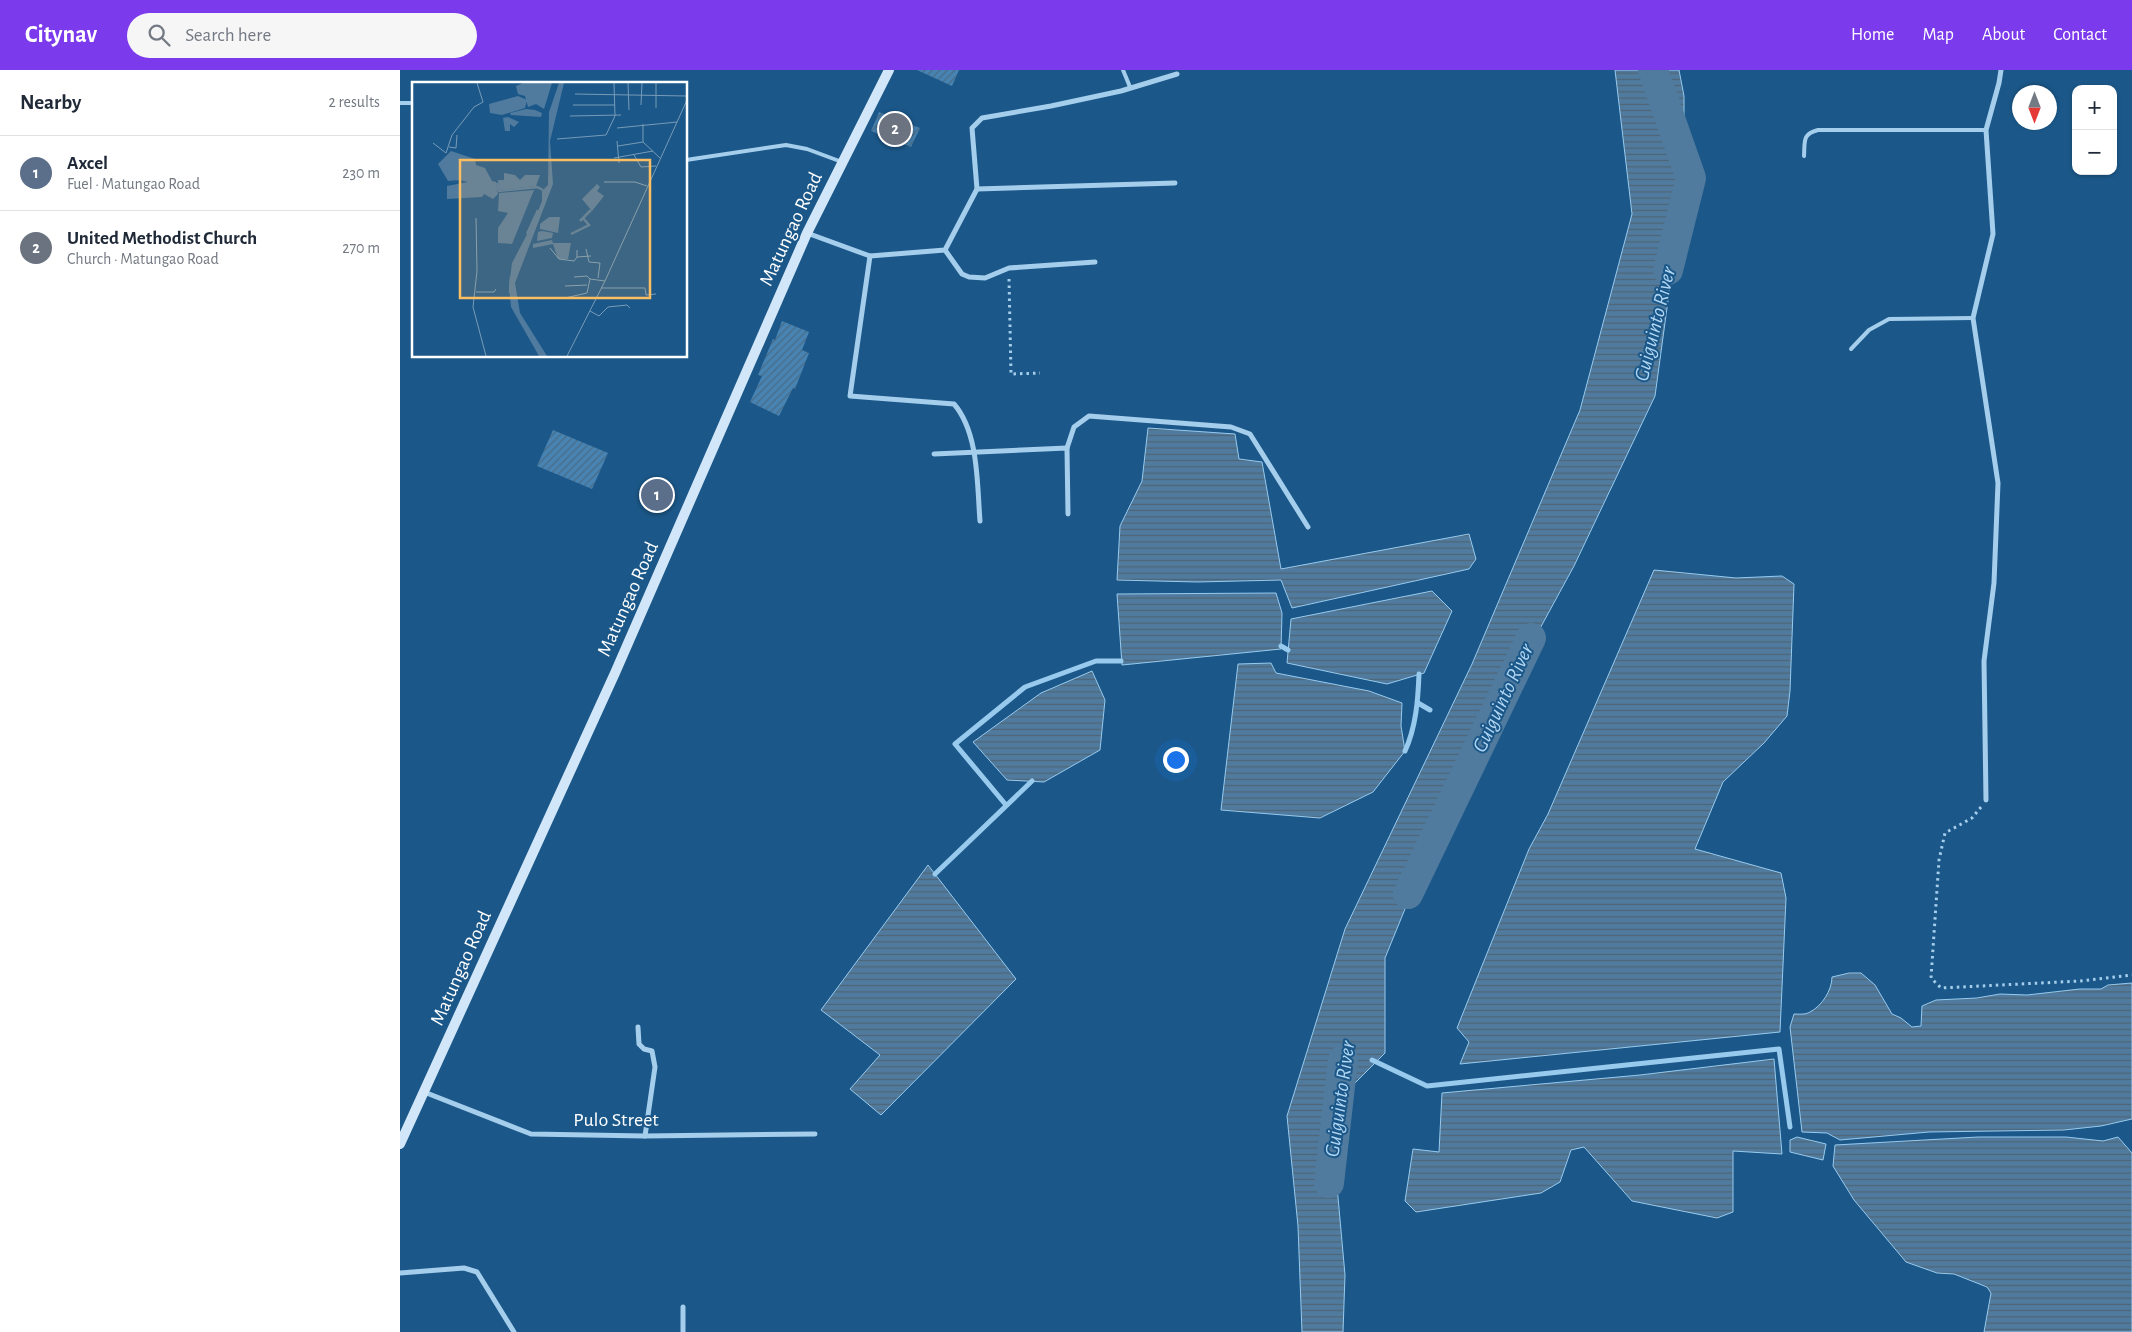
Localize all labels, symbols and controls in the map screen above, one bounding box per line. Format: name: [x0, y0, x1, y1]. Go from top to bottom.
search box: [127, 13, 477, 58]
icon: search: [145, 21, 173, 49]
text: Citynav: [25, 23, 97, 47]
text: Search here: [185, 26, 271, 45]
text: Home: [1851, 26, 1894, 44]
text: Map: [1922, 26, 1954, 44]
text: About: [1982, 26, 2025, 44]
text: Contact: [2053, 26, 2107, 44]
inset map: [412, 82, 688, 358]
north arrow: [2012, 85, 2057, 130]
map controls: [2072, 85, 2117, 175]
button: +: [2072, 85, 2117, 130]
text: Nearby: [20, 92, 81, 113]
text: 2 results: [328, 94, 380, 110]
pin: 2: [879, 110, 911, 148]
button: −: [2072, 130, 2117, 175]
text: Axcel: [67, 154, 108, 173]
text: 1: [33, 165, 39, 181]
text: 230 m: [342, 165, 380, 181]
street label: Matungao Road: [756, 169, 826, 289]
text: Fuel · Matungao Road: [67, 176, 200, 192]
text: United Methodist Church: [67, 229, 257, 248]
text: 2: [32, 240, 40, 256]
text: 270 m: [342, 240, 380, 256]
text: Church · Matungao Road: [67, 251, 219, 267]
water label: Guiguinto River: [1631, 264, 1680, 383]
pin: 1: [641, 476, 673, 514]
street label: Matungao Road: [594, 539, 662, 659]
water label: Guiguinto River: [1469, 640, 1538, 755]
your location: [1163, 747, 1189, 773]
street label: Matungao Road: [427, 908, 495, 1028]
water label: Guiguinto River: [1321, 1039, 1359, 1158]
street label: Pulo Street: [573, 1110, 659, 1130]

